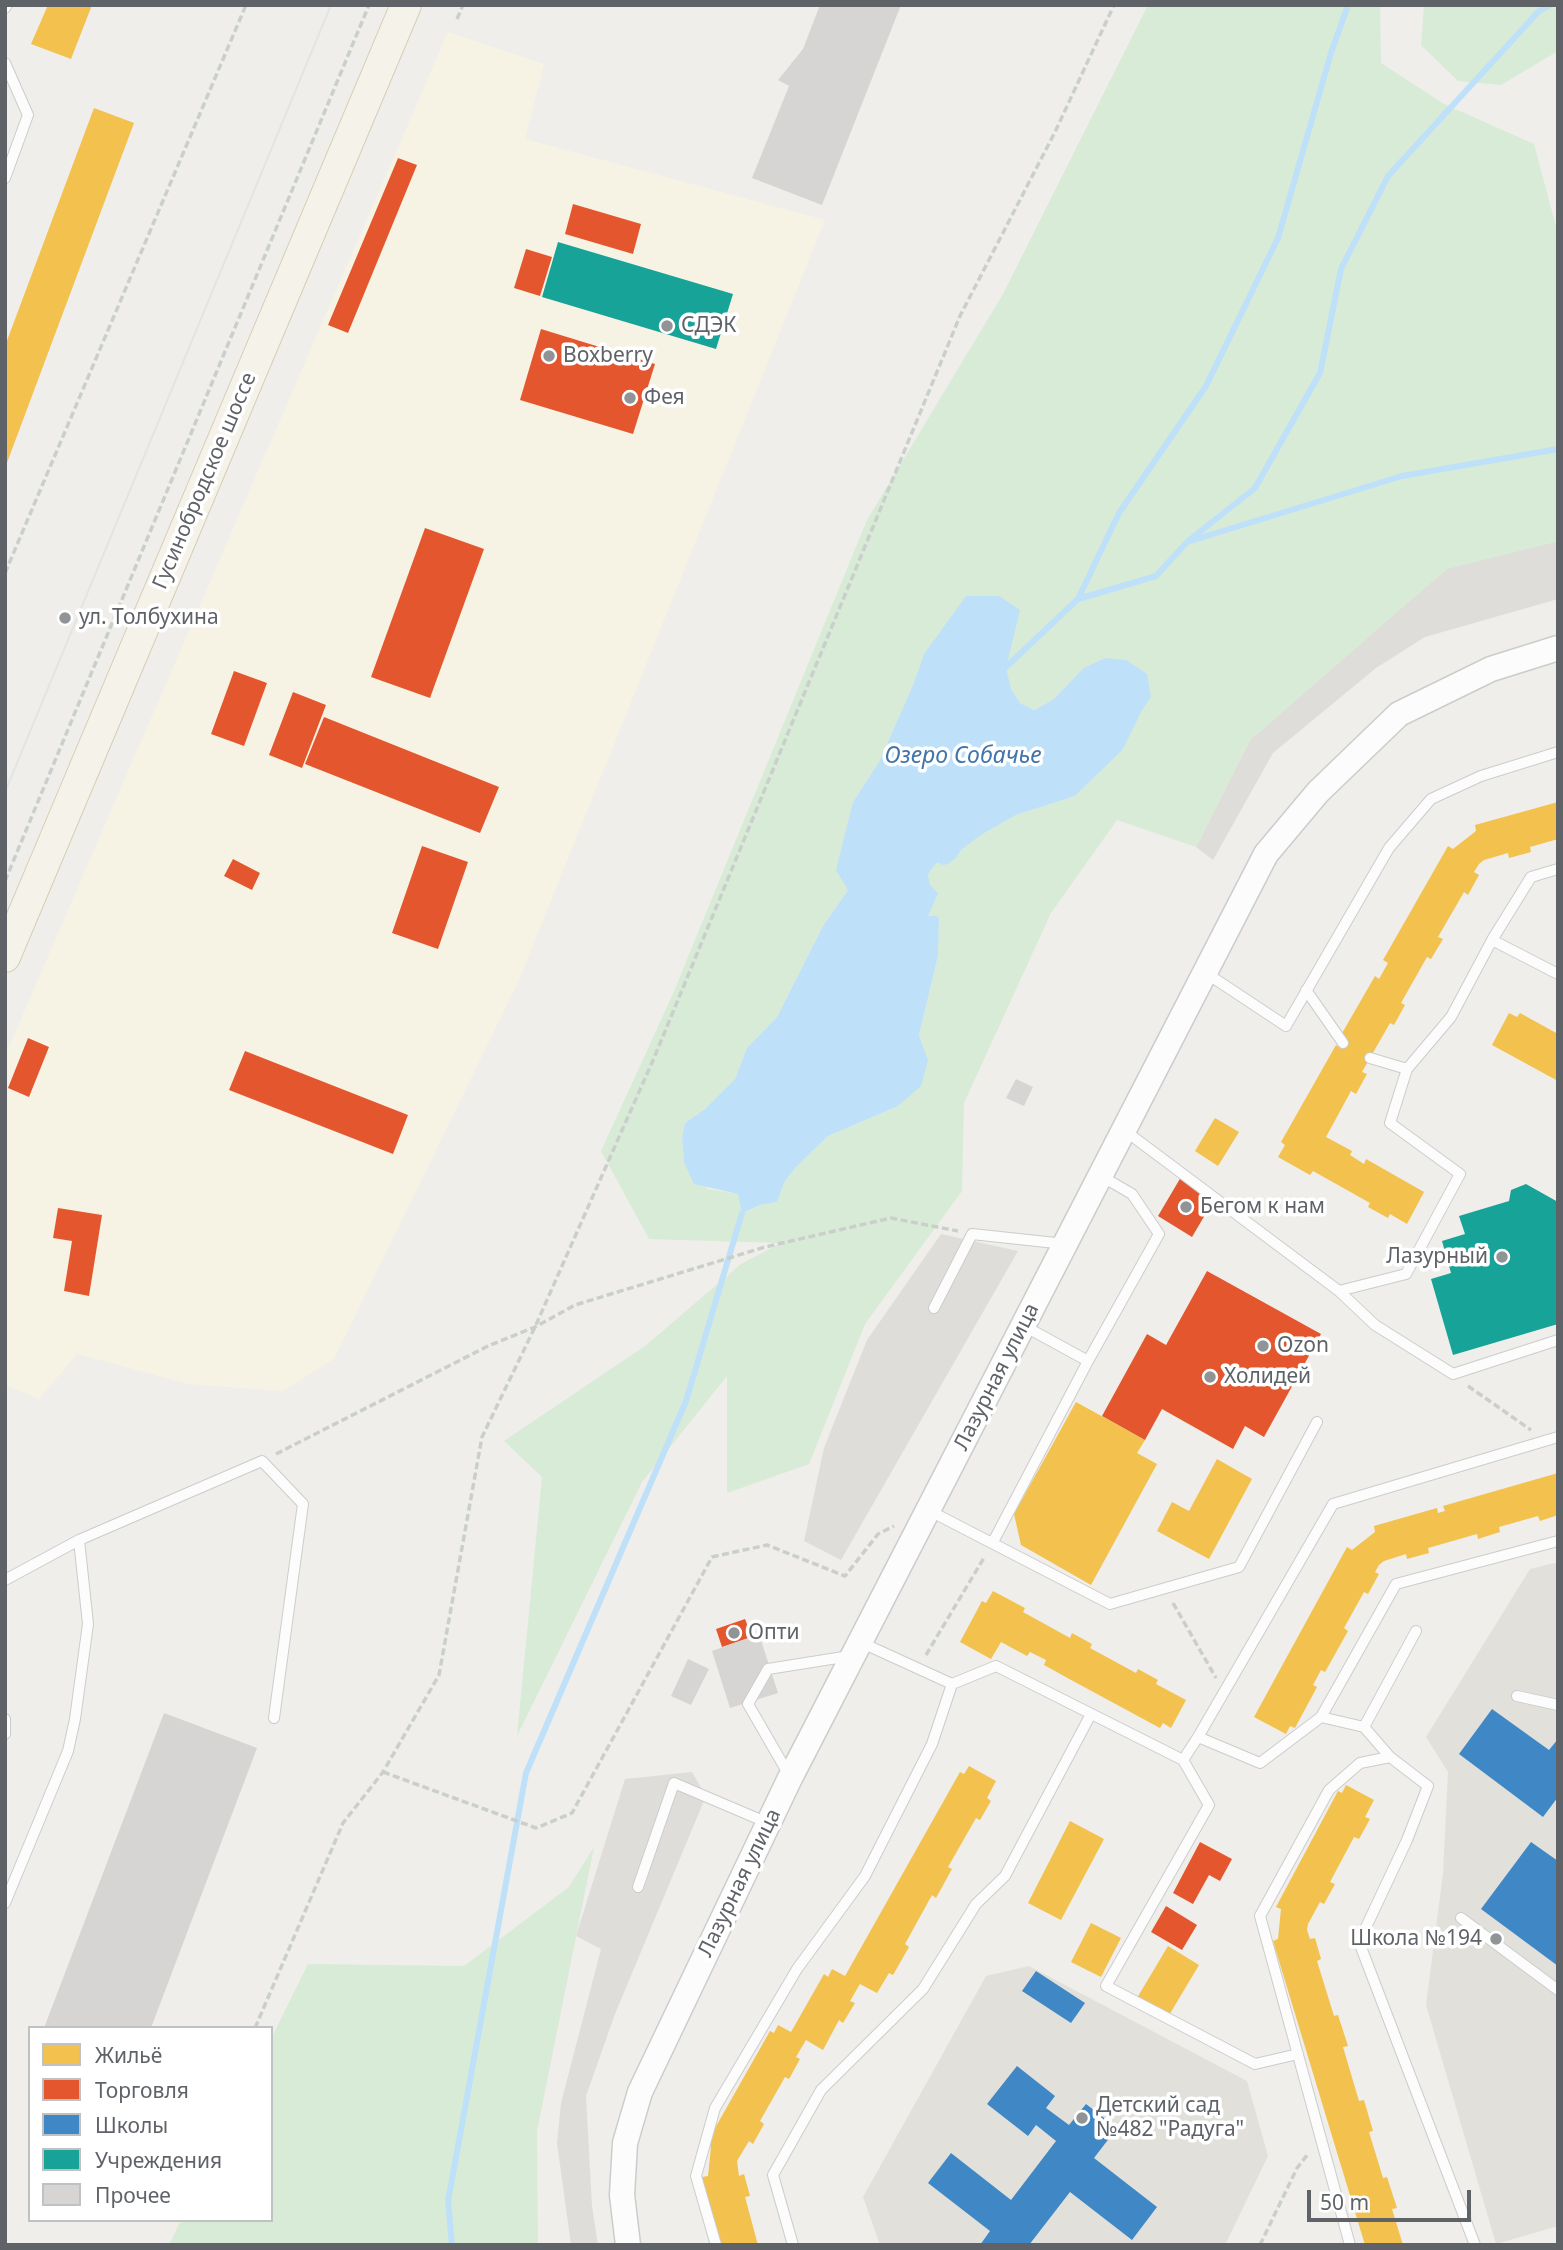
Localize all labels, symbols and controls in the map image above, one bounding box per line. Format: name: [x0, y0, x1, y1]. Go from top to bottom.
place label: СДЭК: [681, 313, 736, 339]
marker: СДЭК: [659, 318, 675, 334]
place label: Boxberry: [563, 343, 653, 369]
marker: Boxberry: [541, 348, 557, 364]
street label: Гусинобродское шоссе: [148, 369, 262, 593]
place label: Фея: [644, 385, 685, 411]
marker: Фея: [622, 390, 638, 406]
place label: ул. Толбухина: [79, 605, 219, 631]
marker: ул. Толбухина: [57, 610, 73, 626]
water label: Озеро Собачье: [884, 742, 1042, 770]
place label: Бегом к нам: [1200, 1194, 1325, 1220]
marker: Бегом к нам: [1178, 1199, 1194, 1215]
place label: Лазурный: [1386, 1244, 1488, 1270]
marker: Лазурный: [1494, 1249, 1510, 1265]
street label: Лазурная улица: [949, 1299, 1045, 1455]
place label: Ozon: [1277, 1333, 1329, 1359]
marker: Ozon: [1255, 1338, 1271, 1354]
place label: Холидей: [1224, 1364, 1311, 1390]
marker: Холидей: [1202, 1369, 1218, 1385]
place label: Опти: [748, 1620, 800, 1646]
marker: Опти: [726, 1625, 742, 1641]
street label: Лазурная улица: [693, 1805, 787, 1961]
place label: Школа №194: [1350, 1926, 1482, 1952]
marker: Школа №194: [1488, 1931, 1504, 1947]
legend: [28, 2026, 273, 2222]
text: Жильё: [95, 2041, 162, 2069]
text: Торговля: [95, 2076, 189, 2104]
place label: Детский сад №482 "Радуга": [1096, 2093, 1244, 2143]
marker: Детский сад №482 "Радуга": [1074, 2110, 1090, 2126]
text: Школы: [95, 2111, 168, 2139]
text: Учреждения: [95, 2146, 222, 2174]
scale bar: [1311, 2176, 1476, 2220]
text: Прочее: [95, 2181, 171, 2209]
text: 50 m: [1320, 2188, 1369, 2216]

